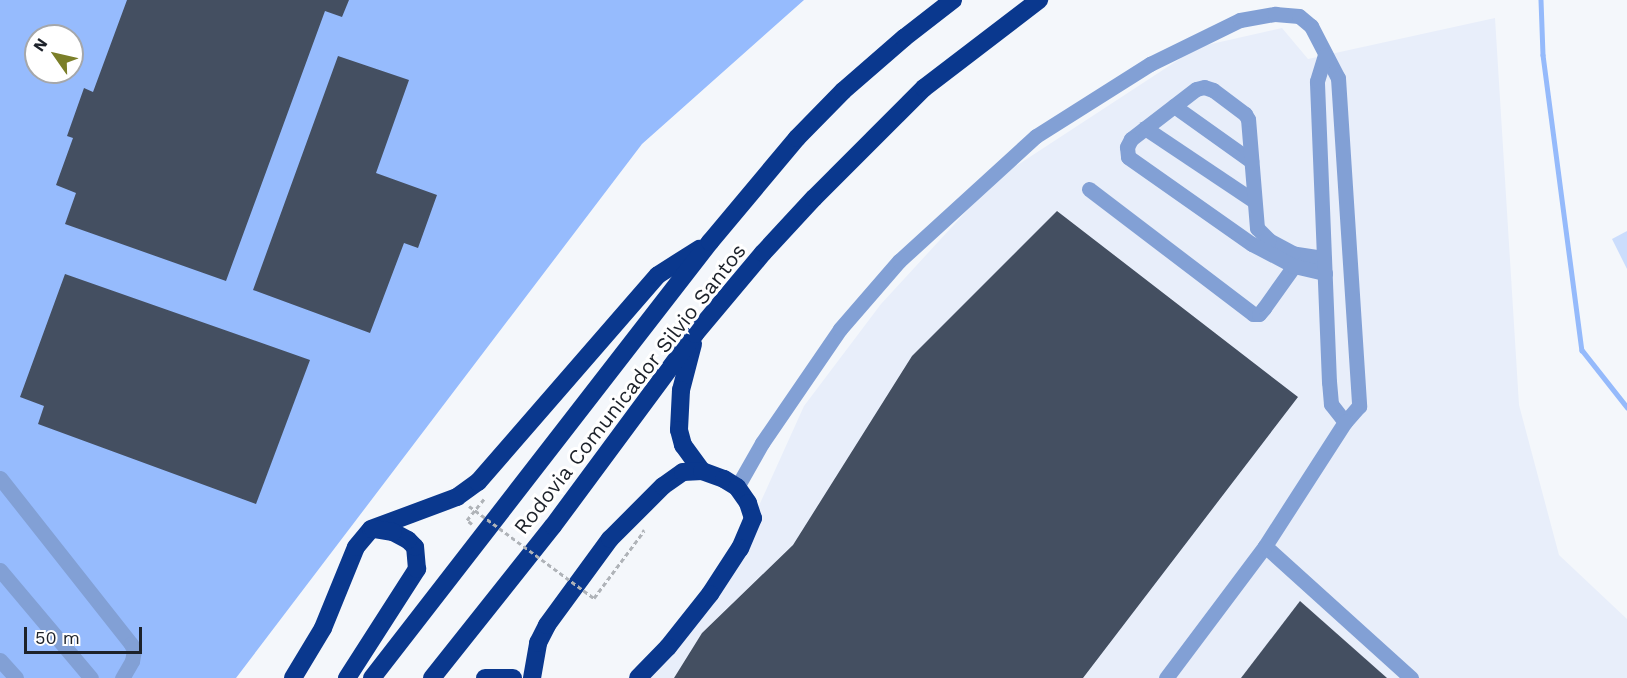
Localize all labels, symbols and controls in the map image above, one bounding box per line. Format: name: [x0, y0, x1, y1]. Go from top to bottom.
north arrow: [24, 24, 84, 84]
text: N: [29, 35, 52, 55]
street label: Rodovia Comunicador Silvio Santos: [508, 238, 752, 540]
scale bar: [27, 615, 146, 653]
text: 50 m: [35, 627, 80, 648]

